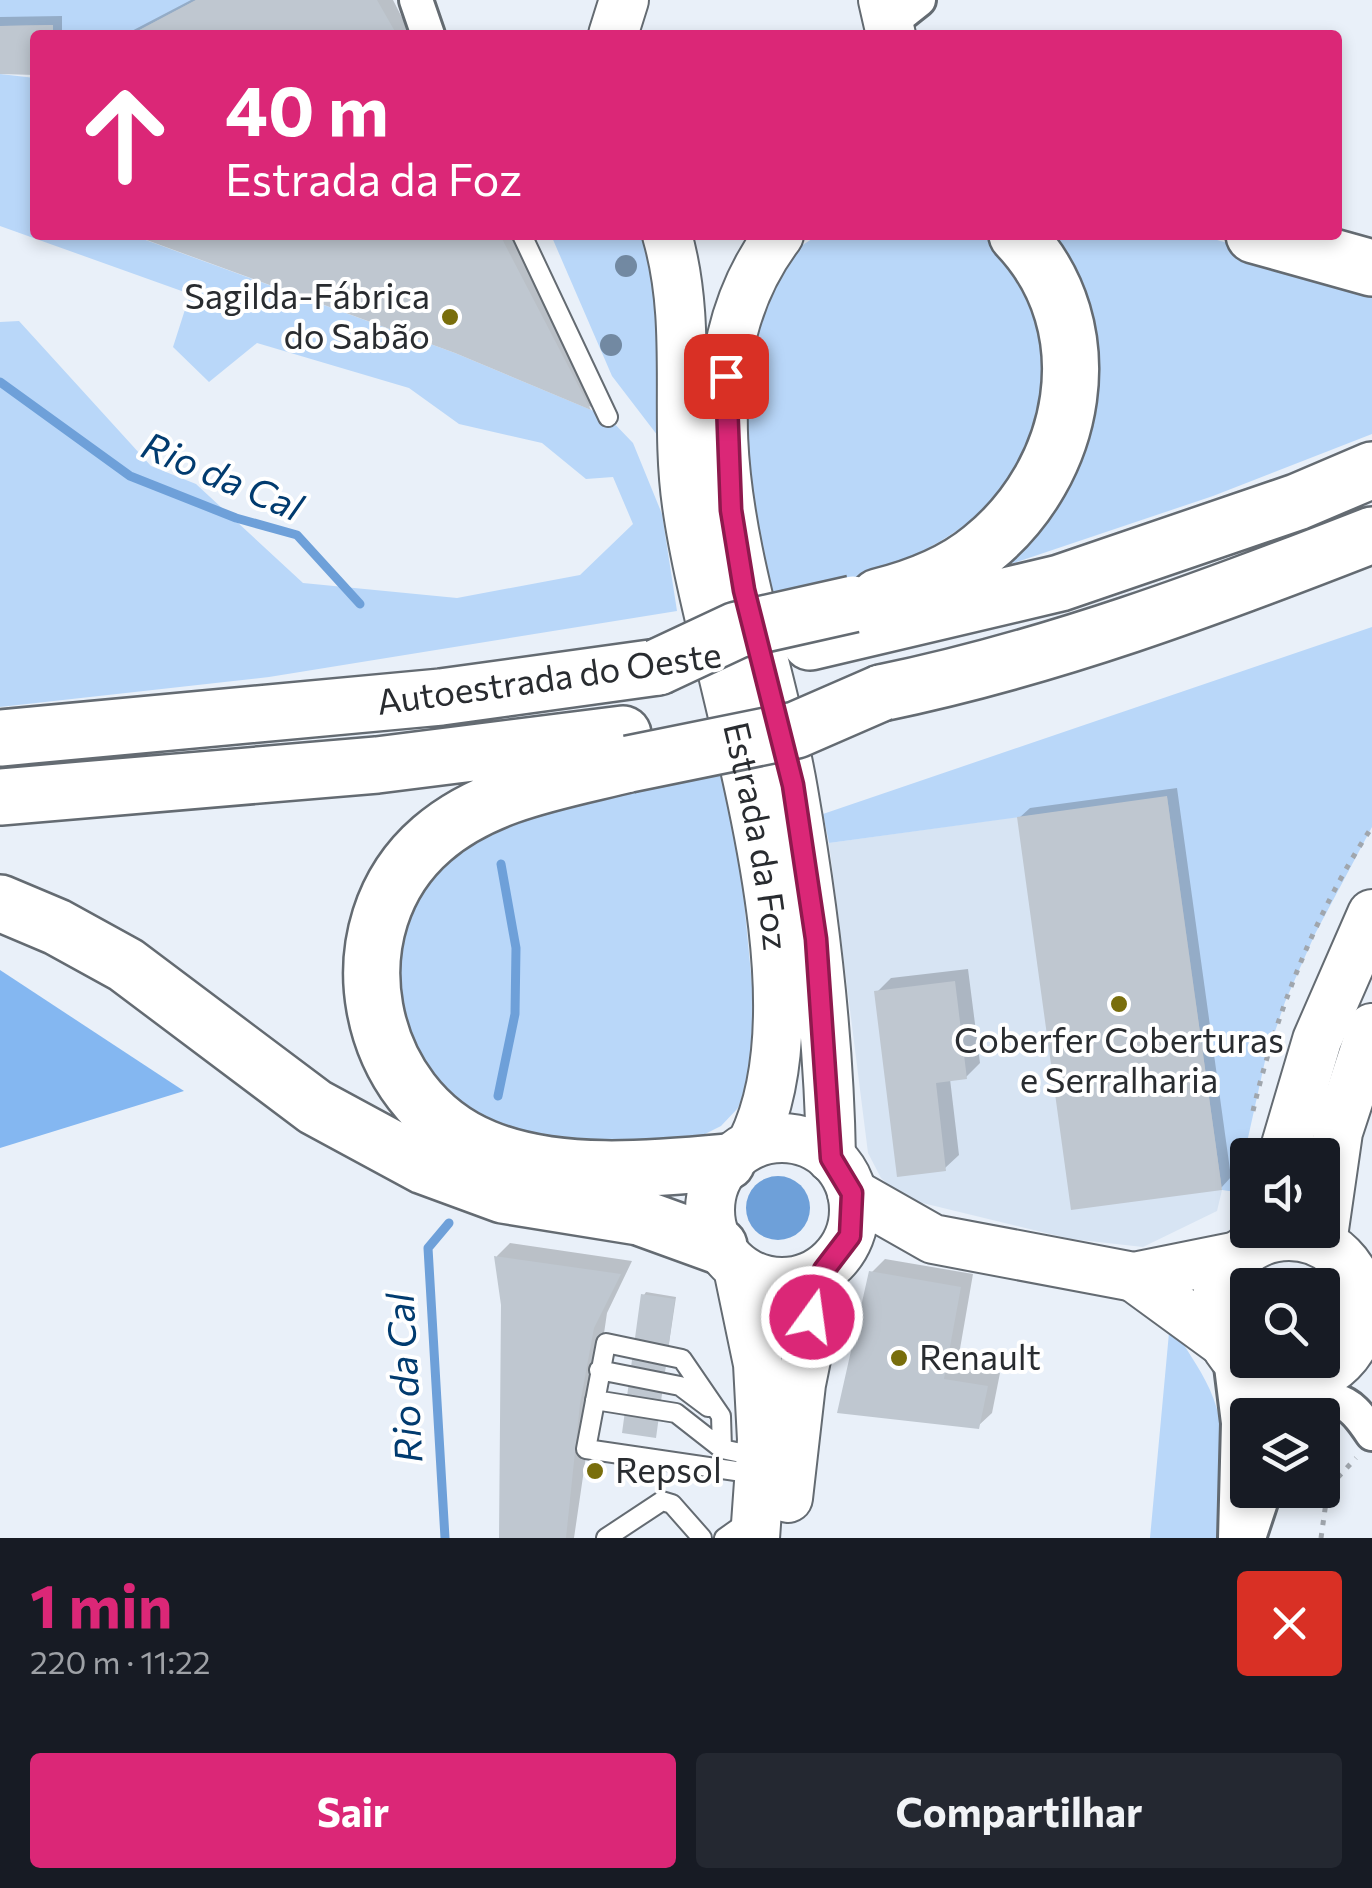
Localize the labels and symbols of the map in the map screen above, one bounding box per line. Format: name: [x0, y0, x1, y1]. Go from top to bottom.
place label: Sagilda-Fábrica do Sabão: [184, 273, 430, 356]
marker: Sagilda-Fábrica do Sabão: [439, 306, 461, 328]
pin: [684, 334, 769, 419]
water label: Rio da Cal: [136, 420, 312, 530]
street label: Autoestrada do Oeste: [374, 631, 724, 722]
street label: Estrada da Foz: [716, 717, 800, 952]
marker: Coberfer Coberturas e Serralharia: [1108, 993, 1130, 1015]
place label: Coberfer Coberturas e Serralharia: [954, 1017, 1284, 1100]
position arrow: [760, 1265, 864, 1369]
water label: Rio da Cal: [375, 1291, 430, 1464]
place label: Renault: [919, 1334, 1041, 1377]
marker: Renault: [888, 1347, 910, 1369]
place label: Repsol: [615, 1447, 722, 1490]
marker: Repsol: [584, 1460, 606, 1482]

